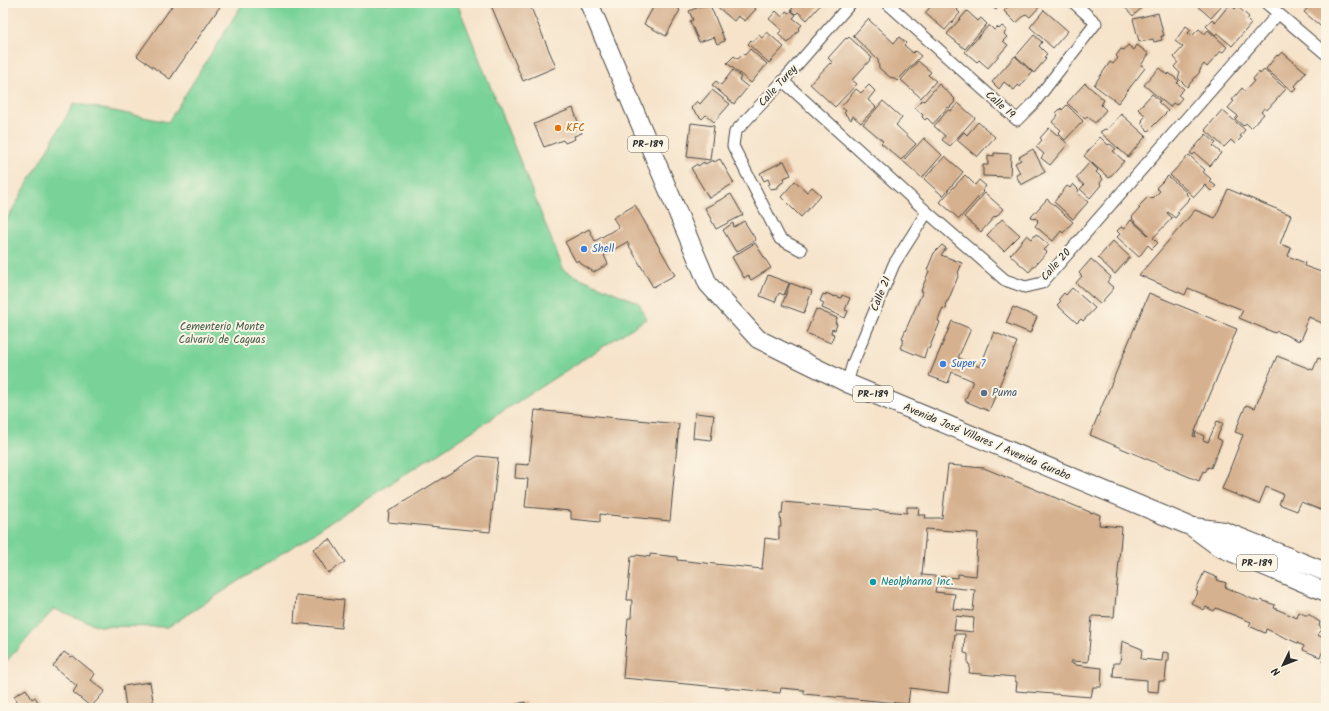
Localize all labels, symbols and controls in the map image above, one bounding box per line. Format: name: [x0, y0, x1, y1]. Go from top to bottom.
street label: Calle Turey: [754, 60, 802, 111]
street label: Calle 19: [981, 87, 1020, 124]
place label: KFC: [566, 119, 585, 137]
marker: KFC: [553, 123, 563, 133]
road number: PR-189: [628, 136, 668, 152]
place label: Shell: [592, 240, 614, 258]
marker: Shell: [579, 244, 589, 254]
street label: Calle 20: [1036, 244, 1076, 285]
street label: Calle 21: [866, 274, 896, 314]
park label: Cementerio Monte Calvario de Caguas: [179, 318, 266, 349]
place label: Super 7: [951, 355, 986, 373]
marker: Super 7: [938, 359, 948, 369]
place label: Puma: [992, 384, 1017, 402]
road number: PR-189: [853, 386, 893, 402]
marker: Puma: [979, 388, 989, 398]
street label: Avenida José Villares / Avenida Gurabo: [901, 398, 1073, 486]
road number: PR-189: [1237, 555, 1277, 571]
place label: Neolpharna Inc.: [881, 573, 953, 591]
marker: Neolpharna Inc.: [868, 577, 878, 587]
north arrow: [1263, 645, 1303, 685]
text: N: [1267, 662, 1285, 680]

